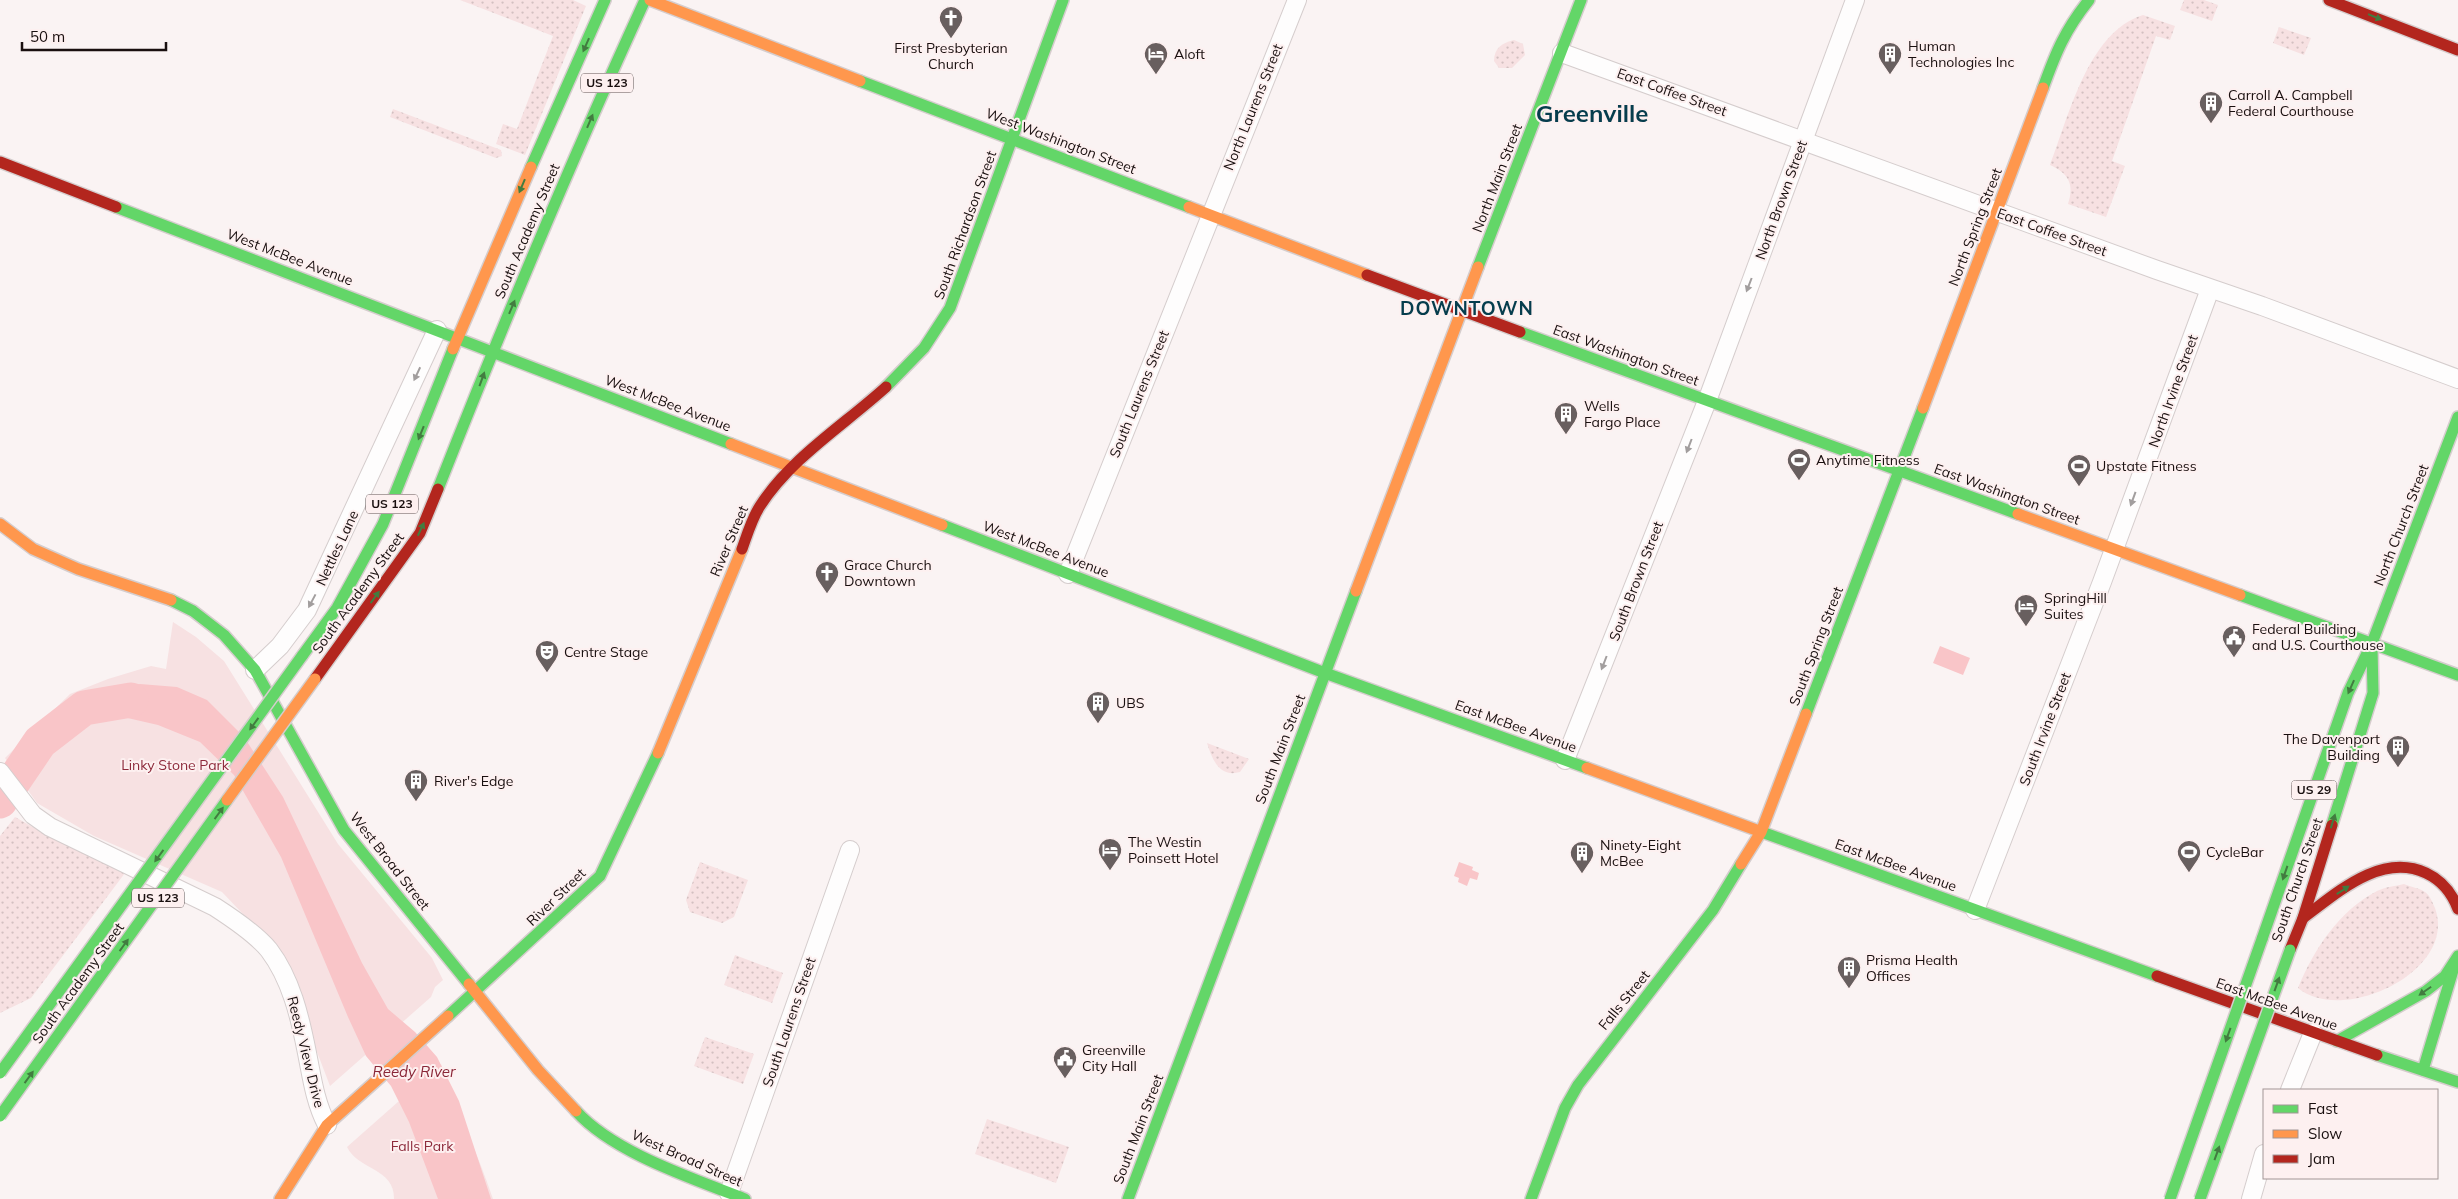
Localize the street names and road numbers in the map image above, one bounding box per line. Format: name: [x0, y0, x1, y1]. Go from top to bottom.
street label: North Laurens Street: [1219, 41, 1287, 173]
street label: East Coffee Street: [1615, 64, 1729, 120]
road number: US 123: [581, 74, 633, 92]
street label: West Washington Street: [983, 104, 1139, 178]
street label: North Main Street: [1468, 121, 1526, 235]
street label: North Brown Street: [1751, 138, 1811, 262]
street label: South Richardson Street: [930, 148, 1000, 302]
street label: South Academy Street: [490, 161, 564, 301]
street label: North Spring Street: [1944, 165, 2006, 289]
street label: East Coffee Street: [1995, 204, 2109, 260]
street label: West McBee Avenue: [224, 225, 356, 289]
street label: East Washington Street: [1551, 320, 1701, 390]
street label: South Laurens Street: [1105, 328, 1173, 460]
street label: North Irvine Street: [2144, 332, 2202, 450]
street label: West McBee Avenue: [602, 371, 734, 435]
street label: East Washington Street: [1932, 459, 2082, 529]
street label: North Church Street: [2369, 461, 2433, 588]
road number: US 123: [366, 494, 418, 514]
street label: River Street: [706, 503, 752, 579]
street label: Nettles Lane: [312, 507, 362, 589]
street label: West McBee Avenue: [980, 517, 1112, 581]
street label: South Brown Street: [1605, 519, 1667, 643]
street label: South Academy Street: [308, 529, 408, 657]
street label: South Spring Street: [1785, 584, 1847, 708]
street label: South Irvine Street: [2015, 670, 2075, 788]
street label: South Main Street: [1251, 692, 1309, 806]
street label: East McBee Avenue: [1453, 696, 1579, 756]
road number: US 29: [2292, 780, 2336, 800]
street label: West Broad Street: [346, 808, 434, 914]
street label: South Church Street: [2267, 816, 2327, 944]
street label: East McBee Avenue: [1833, 835, 1959, 895]
street label: River Street: [523, 864, 589, 930]
road number: US 123: [132, 888, 184, 908]
street label: South Academy Street: [28, 919, 128, 1047]
street label: South Laurens Street: [758, 955, 820, 1089]
street label: Falls Street: [1594, 966, 1654, 1034]
street label: East McBee Avenue: [2214, 974, 2340, 1034]
street label: Reedy View Drive: [283, 994, 329, 1110]
street label: South Main Street: [1109, 1072, 1167, 1186]
street label: West Broad Street: [629, 1125, 745, 1191]

